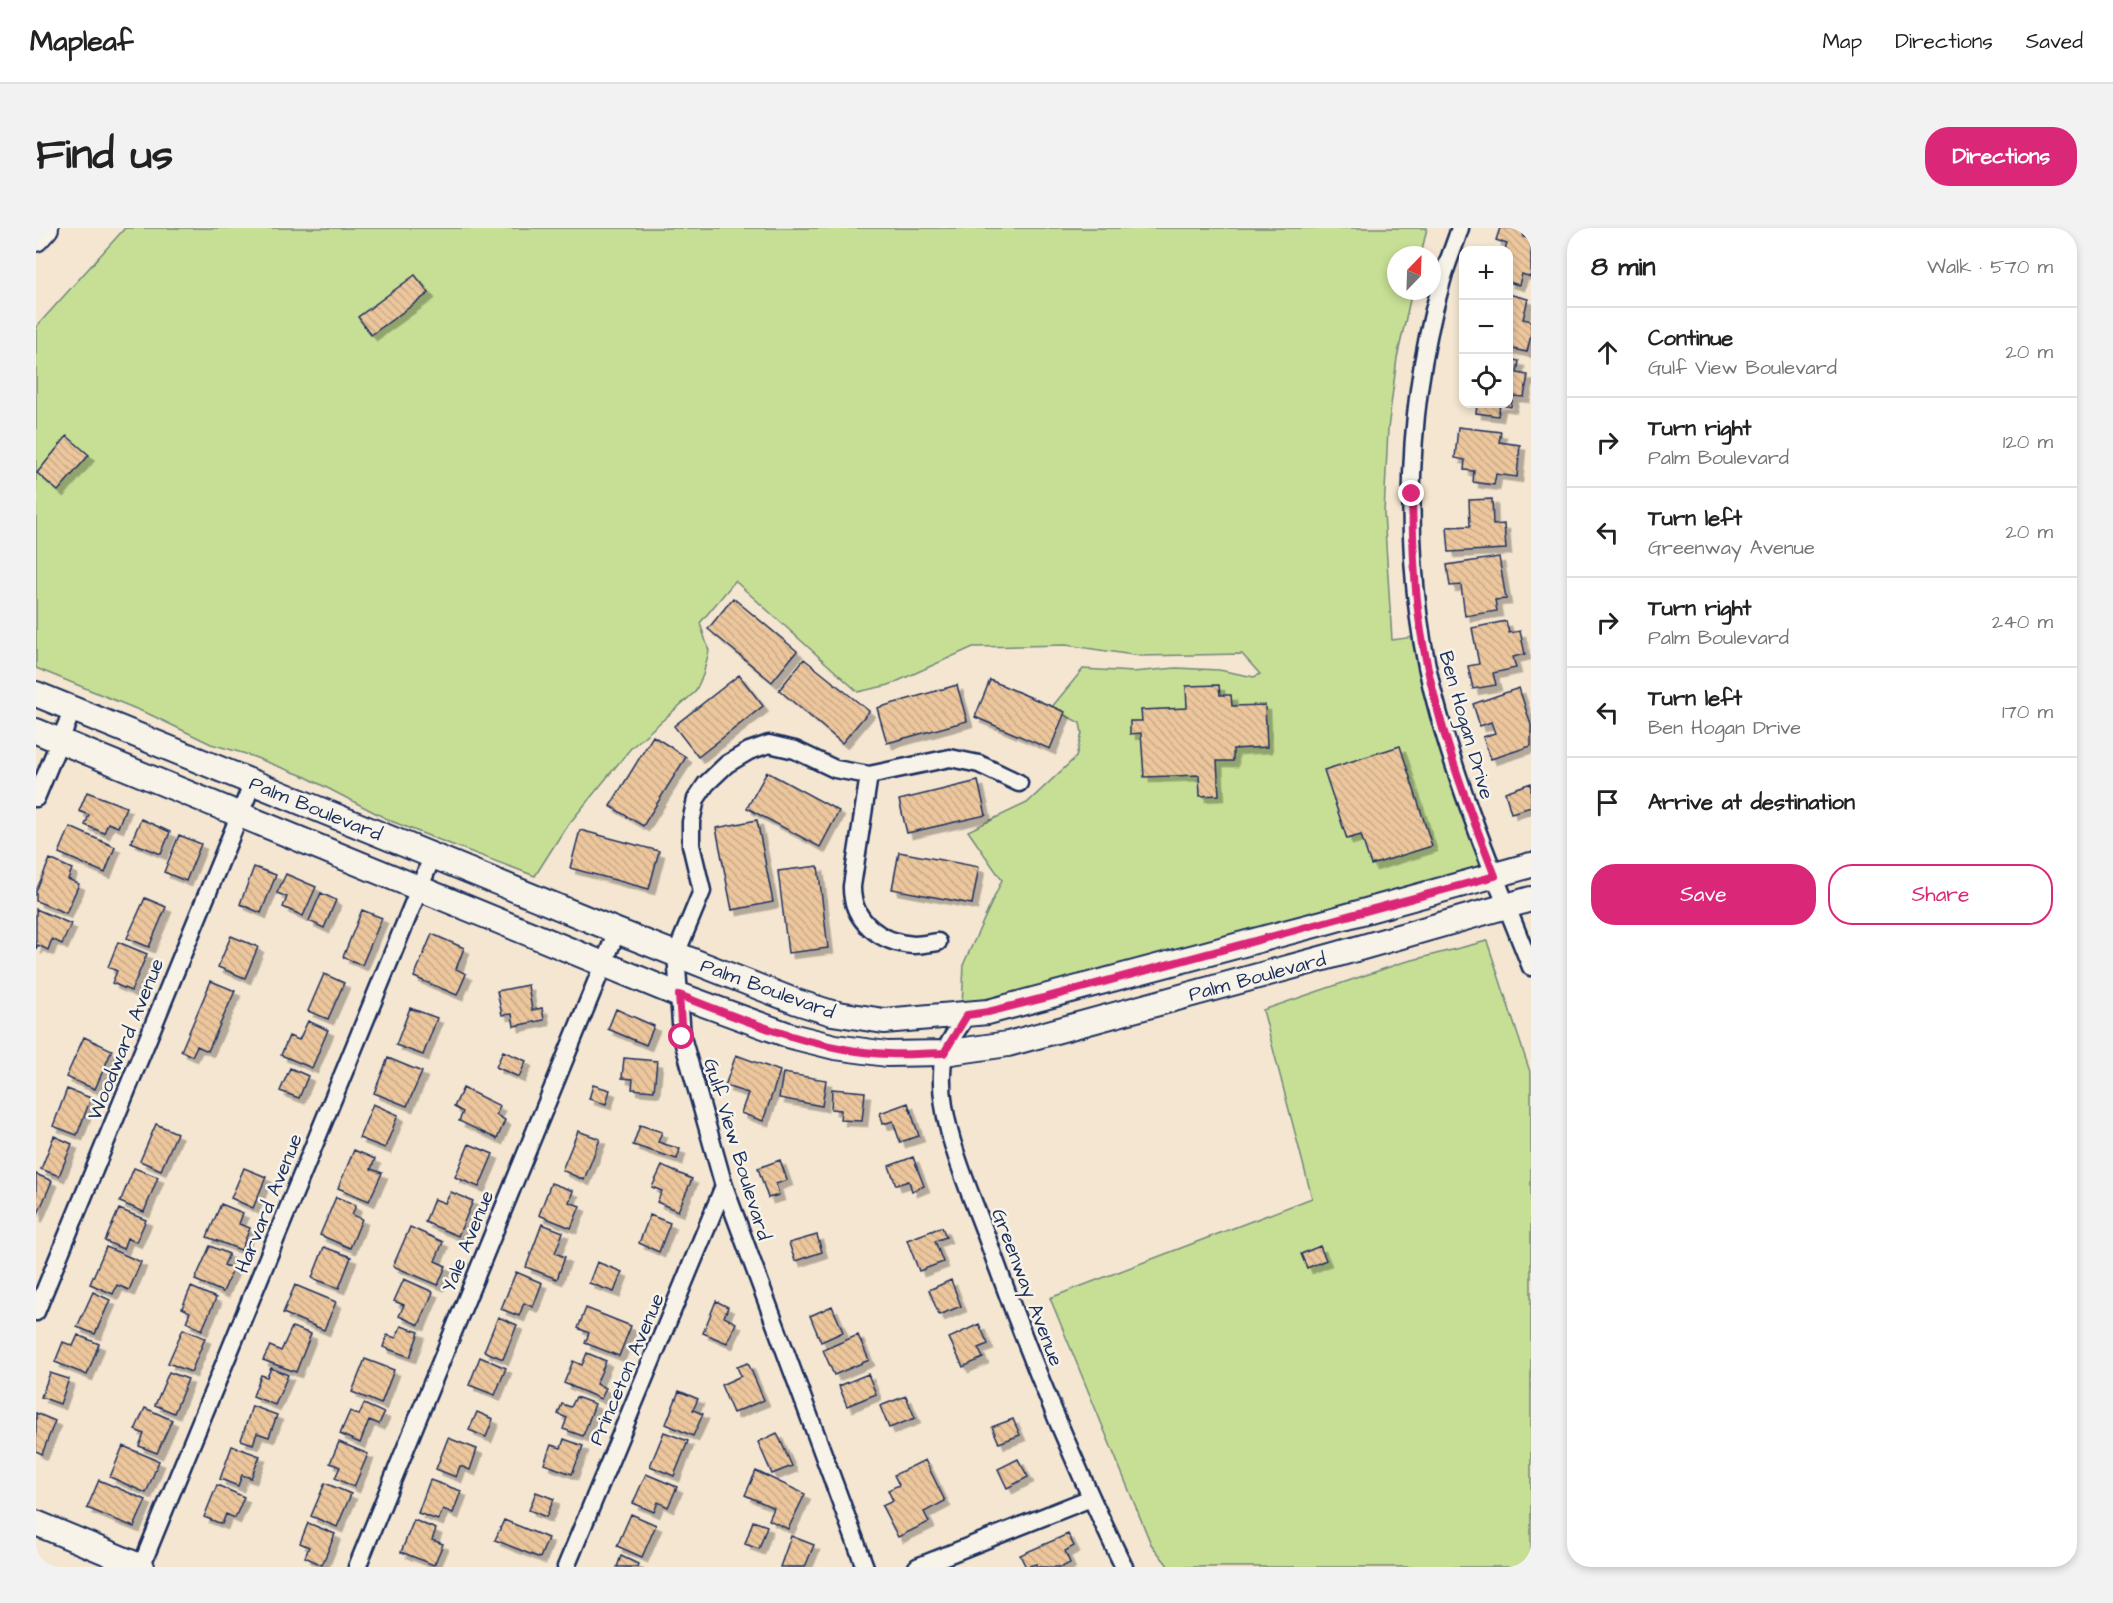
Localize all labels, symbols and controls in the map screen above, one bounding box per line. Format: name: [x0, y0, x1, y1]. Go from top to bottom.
text: Mapleaf: [30, 22, 133, 61]
text: Map: [1822, 27, 1862, 56]
text: Directions: [1895, 27, 1993, 56]
text: Saved: [2026, 27, 2083, 56]
text: Find us: [36, 127, 173, 185]
button: Directions: [1925, 127, 2077, 186]
north arrow: [1387, 246, 1441, 300]
map controls: [1459, 246, 1513, 408]
button: +: [1459, 246, 1513, 300]
text: 8 min: [1591, 249, 1655, 285]
text: Walk · 570 m: [1927, 253, 2053, 281]
button: −: [1459, 300, 1513, 354]
text: Continue: [1648, 323, 1733, 354]
icon: ahead: [1591, 336, 1624, 369]
text: 20 m: [2005, 338, 2053, 366]
button: locate: [1459, 354, 1513, 408]
text: Gulf View Boulevard: [1648, 354, 1837, 382]
text: Turn right: [1648, 413, 1751, 444]
icon: right: [1591, 426, 1624, 459]
text: 120 m: [2003, 428, 2053, 456]
text: Palm Boulevard: [1648, 444, 1789, 472]
route end: [1398, 480, 1424, 506]
text: Turn left: [1648, 503, 1742, 534]
icon: left: [1591, 516, 1624, 549]
text: 20 m: [2005, 518, 2053, 546]
text: Greenway Avenue: [1648, 534, 1815, 562]
text: Turn right: [1648, 593, 1751, 624]
icon: right: [1591, 606, 1624, 639]
text: 240 m: [1992, 608, 2053, 636]
text: Palm Boulevard: [1648, 624, 1789, 652]
street label: Ben Hogan Drive: [1431, 648, 1501, 803]
text: Turn left: [1648, 683, 1742, 714]
icon: left: [1591, 696, 1624, 729]
text: 170 m: [2002, 698, 2053, 726]
text: Ben Hogan Drive: [1648, 714, 1801, 742]
street label: Palm Boulevard: [245, 770, 386, 848]
icon: arrive: [1591, 786, 1624, 819]
text: Arrive at destination: [1648, 787, 1855, 818]
button: Save: [1591, 864, 1816, 925]
button: Share: [1828, 864, 2053, 925]
street label: Palm Boulevard: [1185, 945, 1329, 1009]
street label: Palm Boulevard: [697, 952, 839, 1026]
street label: Woodward Avenue: [81, 954, 171, 1124]
route start: [668, 1023, 694, 1049]
street label: Gulf View Boulevard: [696, 1055, 778, 1244]
street label: Harvard Avenue: [228, 1129, 310, 1277]
street label: Yale Avenue: [435, 1186, 501, 1297]
street label: Greenway Avenue: [983, 1204, 1070, 1371]
street label: Princeton Avenue: [582, 1289, 672, 1450]

